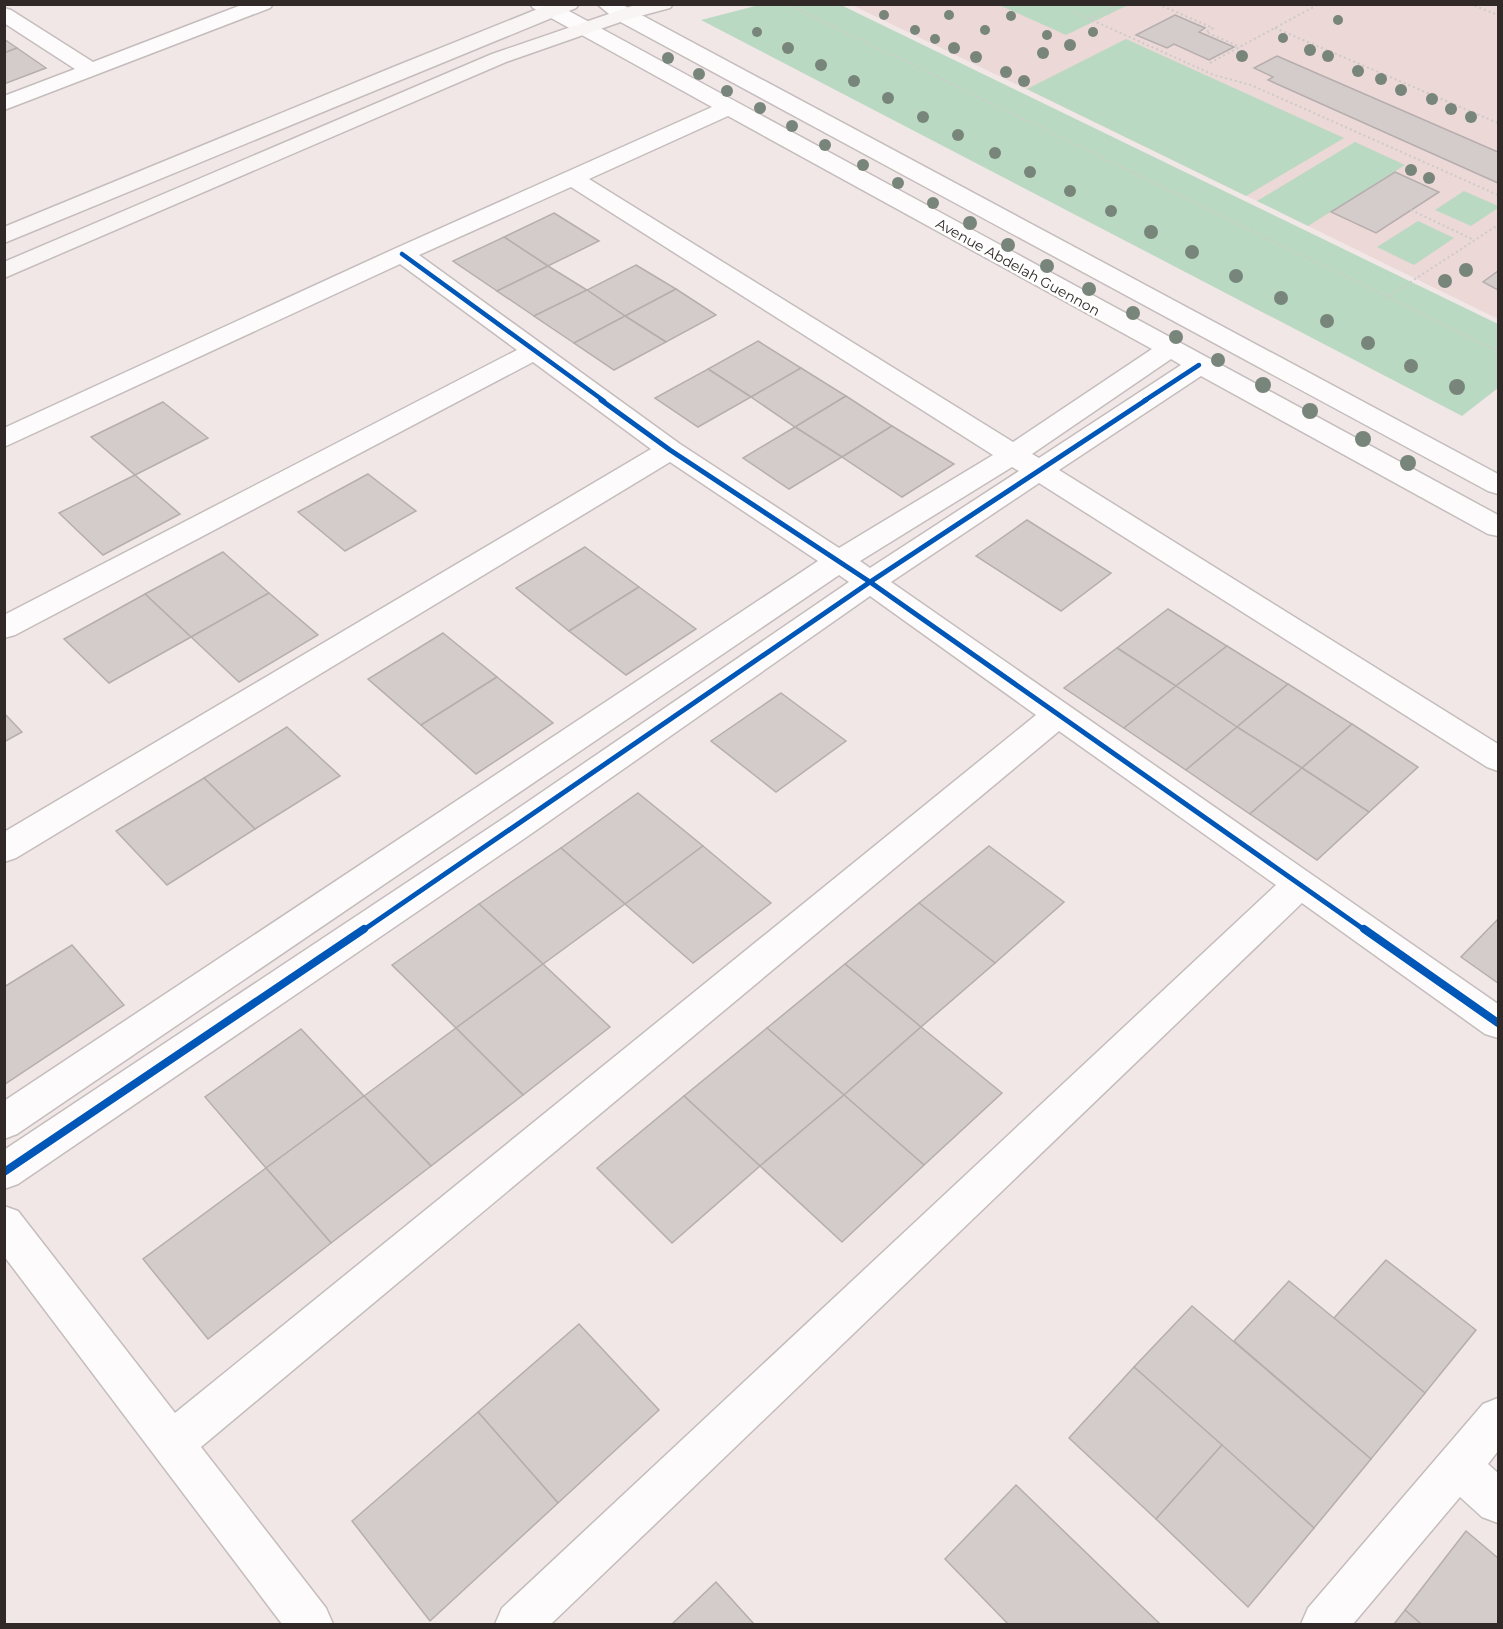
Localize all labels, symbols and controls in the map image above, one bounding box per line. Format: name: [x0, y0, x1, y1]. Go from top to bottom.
street label: Avenue Abdelah Guennon: [933, 214, 1103, 320]

